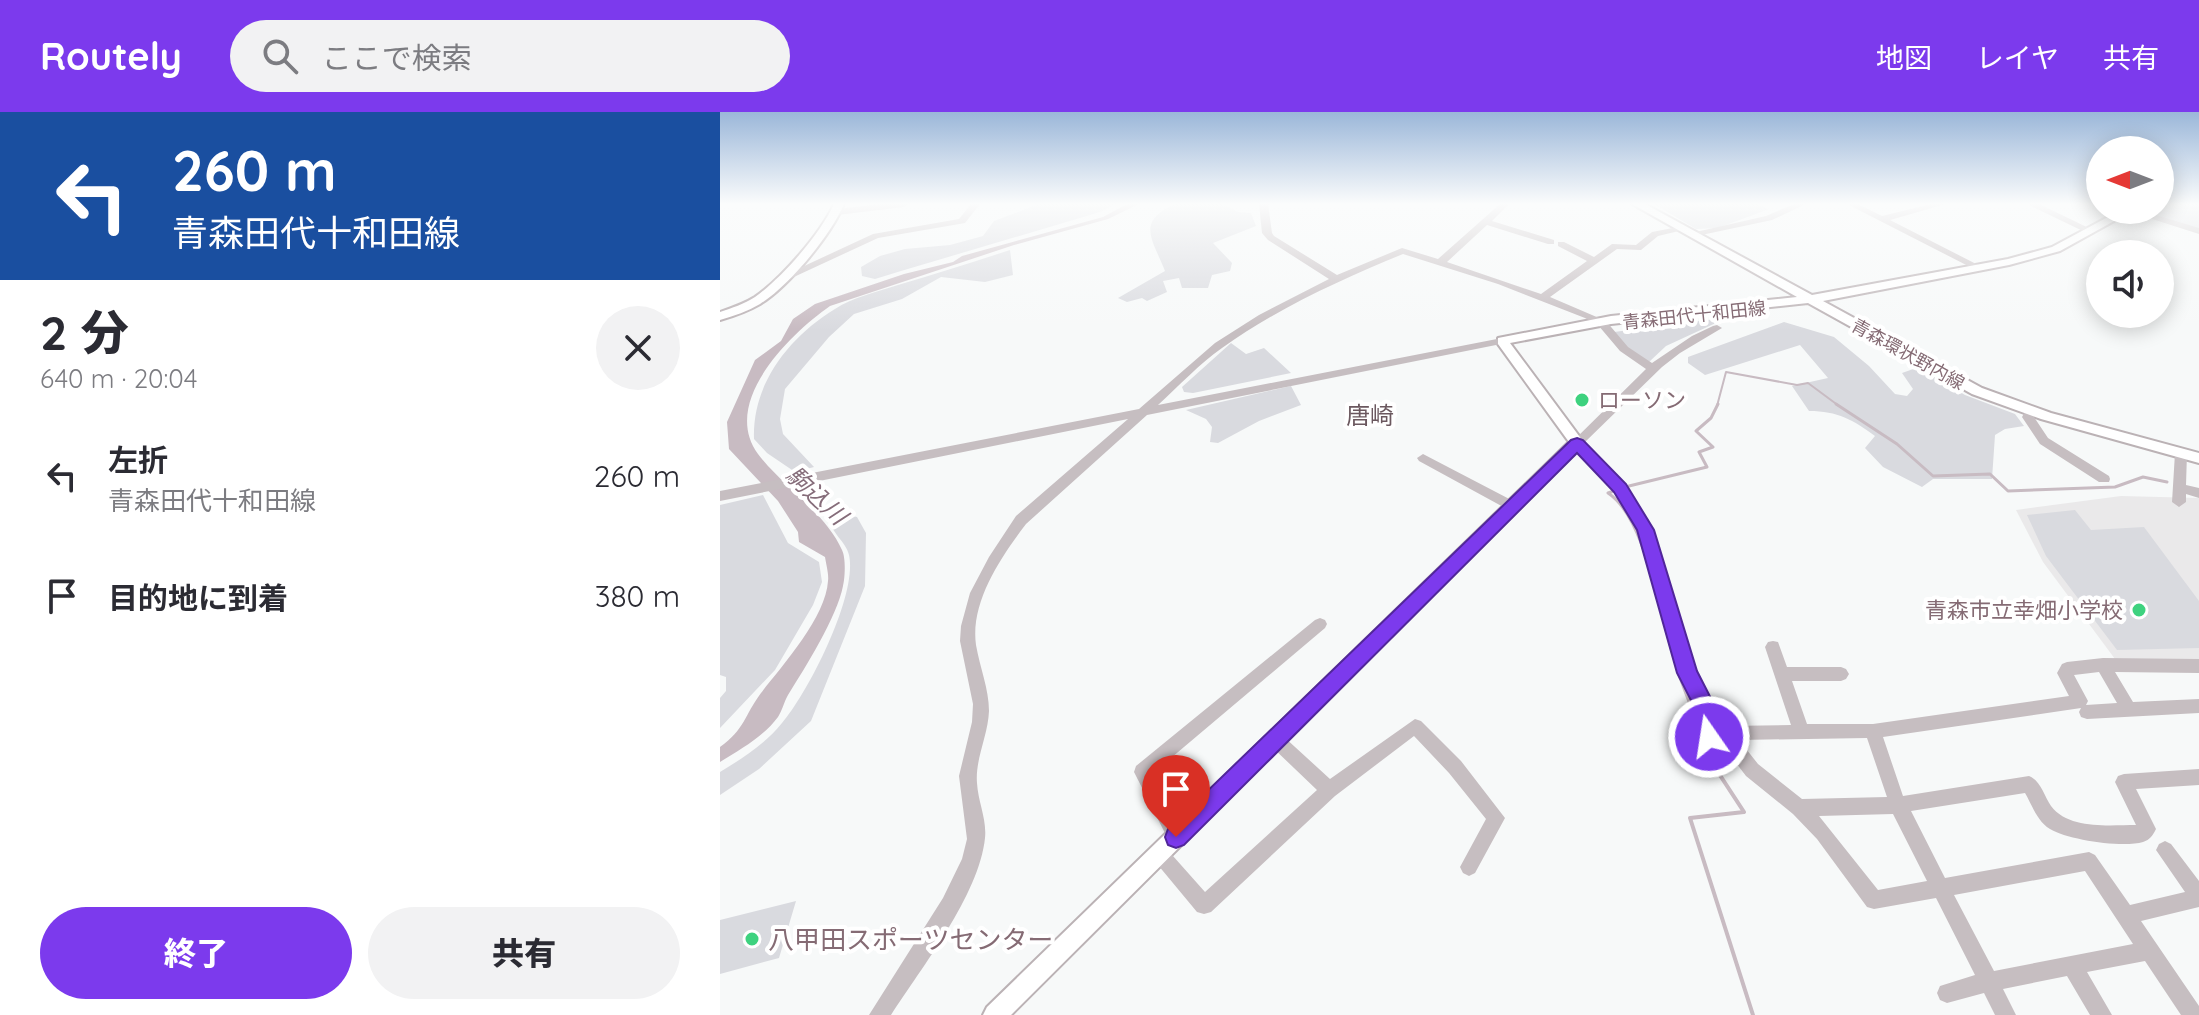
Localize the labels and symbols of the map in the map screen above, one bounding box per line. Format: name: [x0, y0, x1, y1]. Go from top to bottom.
north arrow: [2086, 136, 2174, 224]
street label: 青森田代十和田線: [1621, 296, 1767, 334]
street label: 青森環状野内線: [1847, 313, 1969, 395]
place label: ローソン: [1598, 386, 1686, 414]
marker: ローソン: [1573, 391, 1591, 409]
district label: 唐崎: [1346, 400, 1394, 430]
water label: 駒込川: [780, 459, 856, 533]
place label: 青森市立幸畑小学校: [1925, 596, 2123, 624]
marker: 青森市立幸畑小学校: [2130, 601, 2148, 619]
position arrow: [1667, 695, 1751, 779]
pin: [1142, 755, 1210, 837]
place label: 八甲田スポーツセンター: [768, 923, 1053, 956]
marker: 八甲田スポーツセンター: [743, 930, 761, 948]

